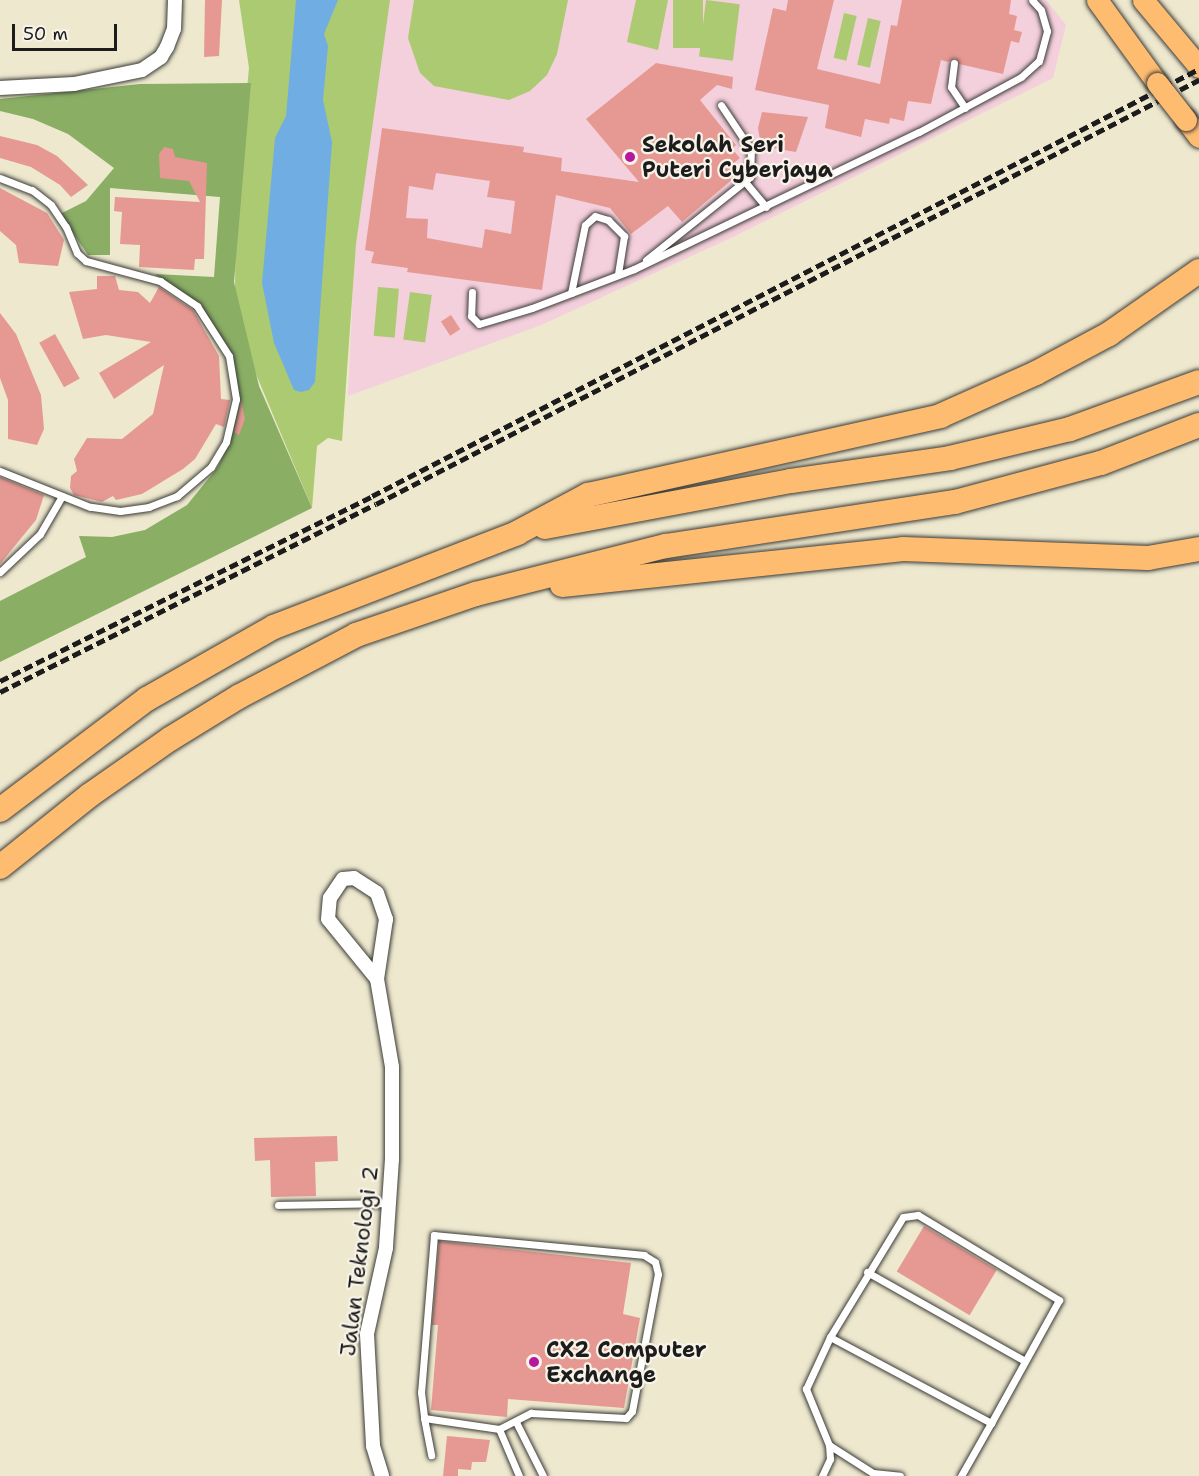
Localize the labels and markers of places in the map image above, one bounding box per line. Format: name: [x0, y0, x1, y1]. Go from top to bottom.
place label: Sekolah Seri Puteri Cyberjaya: [642, 131, 833, 182]
marker: Sekolah Seri Puteri Cyberjaya: [623, 150, 637, 164]
place label: CX2 Computer Exchange: [546, 1336, 707, 1388]
marker: CX2 Computer Exchange: [527, 1355, 541, 1369]

